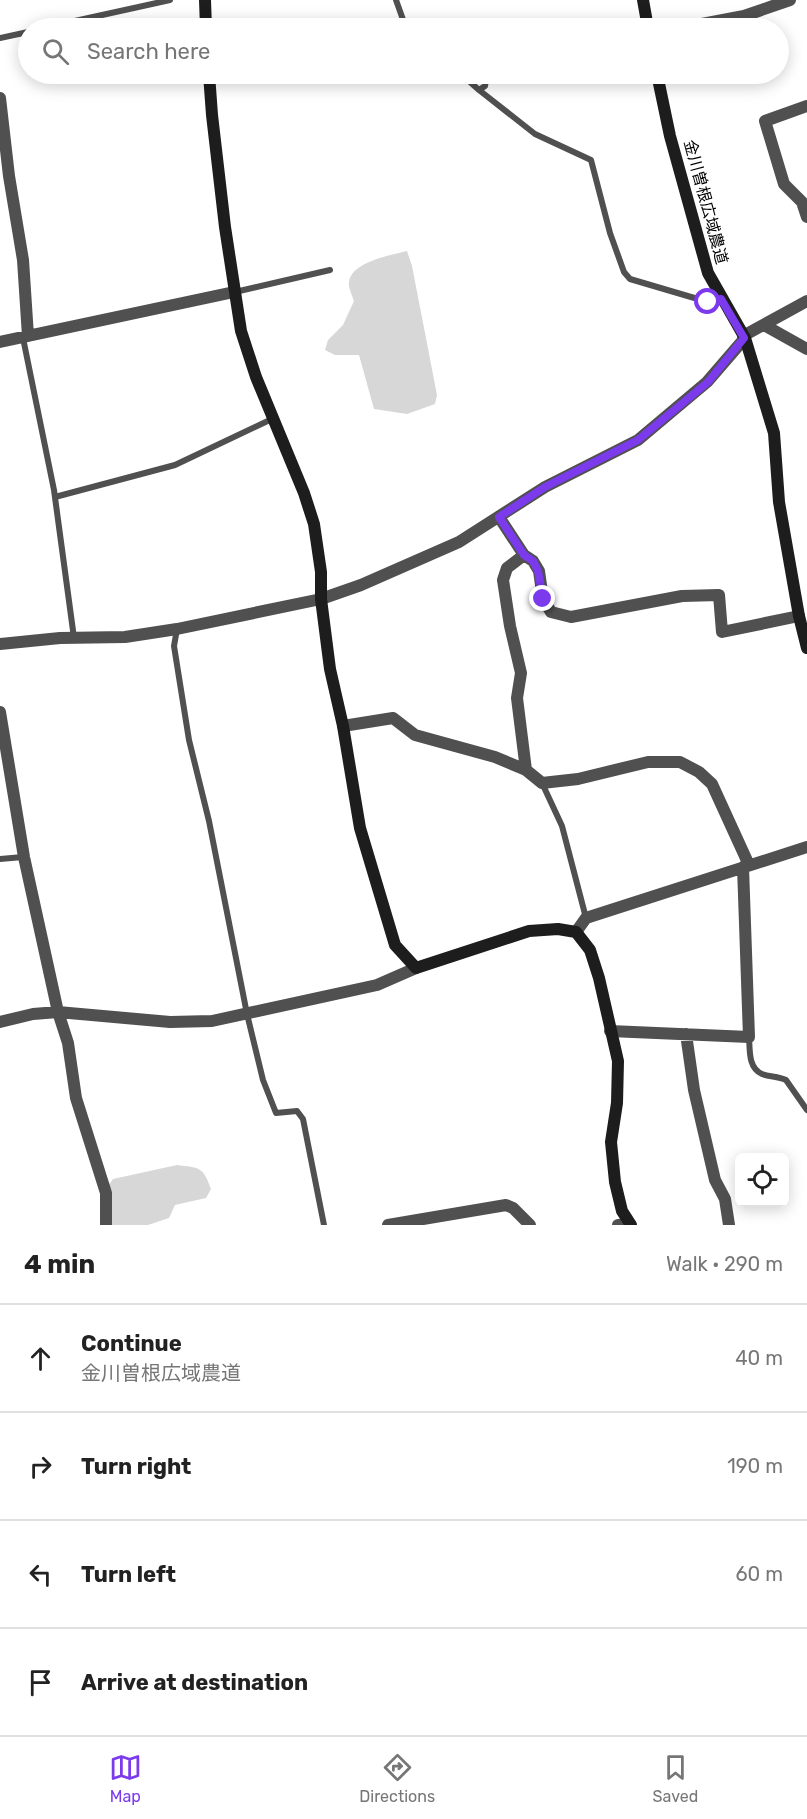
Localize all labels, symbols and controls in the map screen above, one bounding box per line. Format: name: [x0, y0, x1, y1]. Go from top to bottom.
search box: [18, 18, 789, 84]
icon: search: [39, 35, 72, 68]
text: Search here: [87, 38, 210, 65]
street label: 金川曽根広域農道: [680, 138, 732, 266]
route start: [694, 288, 720, 314]
route end: [529, 585, 555, 611]
map controls: [735, 1153, 789, 1207]
button: locate: [735, 1153, 789, 1207]
text: 4 min: [24, 1249, 95, 1280]
text: Walk · 290 m: [666, 1252, 783, 1276]
text: Continue: [81, 1330, 182, 1357]
icon: ahead: [24, 1342, 57, 1375]
text: 40 m: [735, 1346, 783, 1370]
text: 金川曽根広域農道: [81, 1361, 241, 1385]
icon: right: [24, 1450, 57, 1483]
text: Turn right: [81, 1453, 191, 1480]
text: 190 m: [727, 1454, 783, 1478]
icon: left: [24, 1558, 57, 1591]
text: Turn left: [81, 1561, 176, 1588]
text: 60 m: [736, 1562, 783, 1586]
icon: arrive: [24, 1666, 57, 1699]
text: Arrive at destination: [81, 1669, 308, 1696]
tab: Map: [109, 1751, 142, 1806]
tab: Directions: [359, 1751, 435, 1806]
tab: Saved: [653, 1751, 698, 1806]

